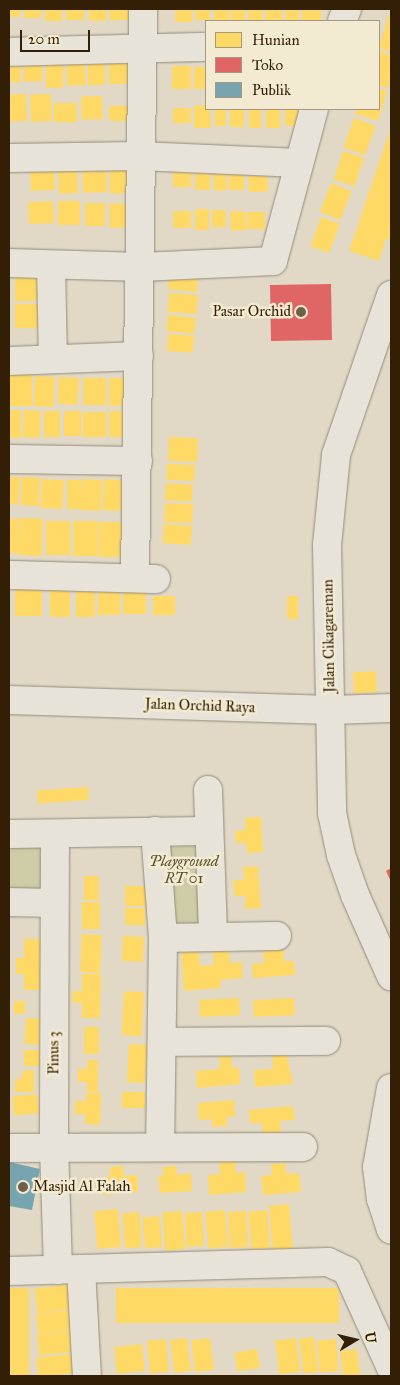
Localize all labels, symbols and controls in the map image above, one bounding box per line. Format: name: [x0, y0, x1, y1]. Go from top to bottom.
scale bar: [22, 20, 92, 52]
legend: [205, 20, 380, 110]
text: 20 m: [28, 30, 60, 48]
text: Hunian: [252, 31, 300, 49]
text: Toko: [252, 56, 283, 74]
text: Publik: [252, 81, 291, 99]
place label: Pasar Orchid: [212, 303, 291, 321]
marker: Pasar Orchid: [295, 306, 307, 318]
street label: Jalan Cikagareman: [319, 579, 339, 693]
street label: Jalan Orchid Raya: [145, 695, 255, 717]
park label: Playground RT 01: [149, 852, 219, 887]
street label: Pinus 3: [45, 1031, 63, 1075]
place label: Masjid Al Falah: [33, 1178, 131, 1196]
marker: Masjid Al Falah: [17, 1181, 29, 1193]
north arrow: [330, 1315, 380, 1365]
text: U: [361, 1331, 380, 1344]

